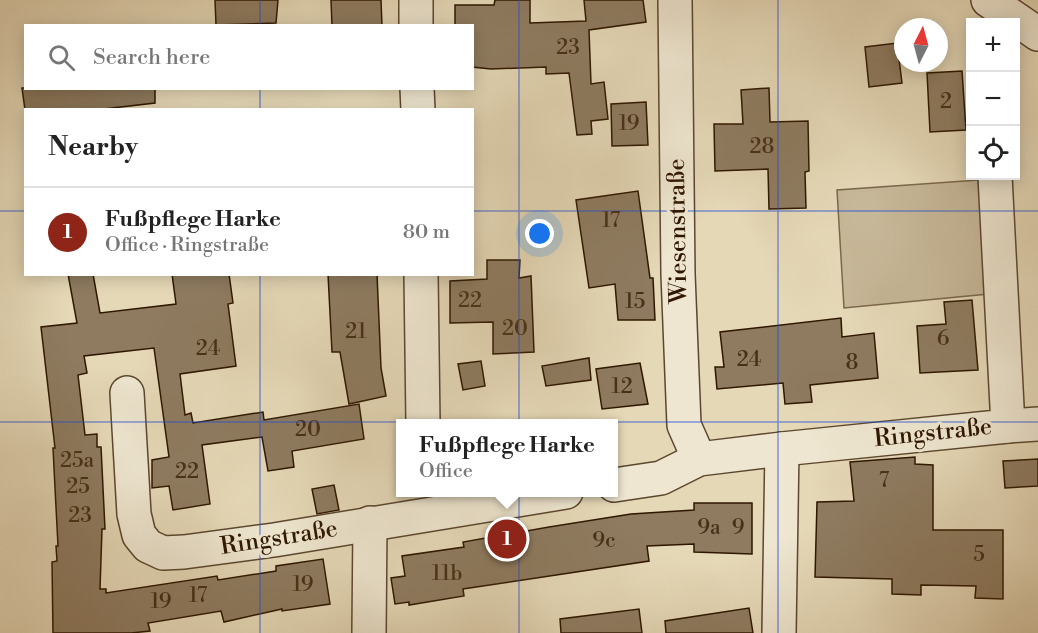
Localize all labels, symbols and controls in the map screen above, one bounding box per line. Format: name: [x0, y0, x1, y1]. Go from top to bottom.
north arrow: [894, 18, 948, 72]
map controls: [966, 18, 1020, 180]
button: +: [966, 18, 1020, 72]
search box: [24, 24, 474, 90]
house number: 23: [556, 35, 580, 61]
icon: search: [45, 41, 78, 74]
text: Search here: [93, 44, 210, 71]
button: −: [966, 72, 1020, 126]
house number: 2: [940, 89, 952, 115]
house number: 19: [618, 111, 640, 137]
button: locate: [966, 126, 1020, 180]
text: Nearby: [48, 131, 138, 163]
house number: 28: [750, 134, 774, 160]
street label: Wiesenstraße: [662, 158, 694, 305]
text: Fußpflege Harke: [105, 206, 281, 233]
house number: 17: [602, 208, 621, 234]
your location: [525, 219, 554, 248]
text: 1: [63, 220, 72, 245]
text: 80 m: [403, 220, 450, 245]
text: Office · Ringstraße: [105, 233, 269, 258]
house number: 22: [458, 288, 482, 314]
house number: 15: [625, 289, 645, 315]
house number: 20: [502, 316, 528, 342]
house number: 21: [345, 319, 367, 345]
house number: 6: [937, 326, 950, 352]
house number: 24: [196, 336, 220, 362]
house number: 24: [737, 347, 761, 373]
house number: 8: [846, 350, 858, 376]
house number: 12: [611, 374, 633, 400]
street label: Ringstraße: [873, 412, 993, 454]
house number: 20: [295, 417, 321, 443]
popup: [396, 419, 618, 497]
text: Fußpflege Harke: [419, 432, 595, 459]
house number: 25a: [60, 448, 94, 474]
house number: 22: [175, 459, 199, 485]
text: Office: [419, 459, 473, 484]
house number: 7: [879, 468, 890, 494]
house number: 25: [66, 474, 90, 500]
house number: 23: [68, 503, 92, 529]
street label: Ringstraße: [218, 514, 340, 562]
house number: 9a: [697, 515, 721, 541]
house number: 9: [732, 515, 744, 541]
pin: 1: [488, 516, 526, 562]
house number: 9c: [592, 528, 616, 554]
house number: 5: [973, 542, 985, 568]
house number: 11b: [432, 561, 462, 587]
house number: 19: [292, 572, 314, 598]
house number: 17: [189, 583, 208, 609]
house number: 19: [150, 589, 172, 615]

